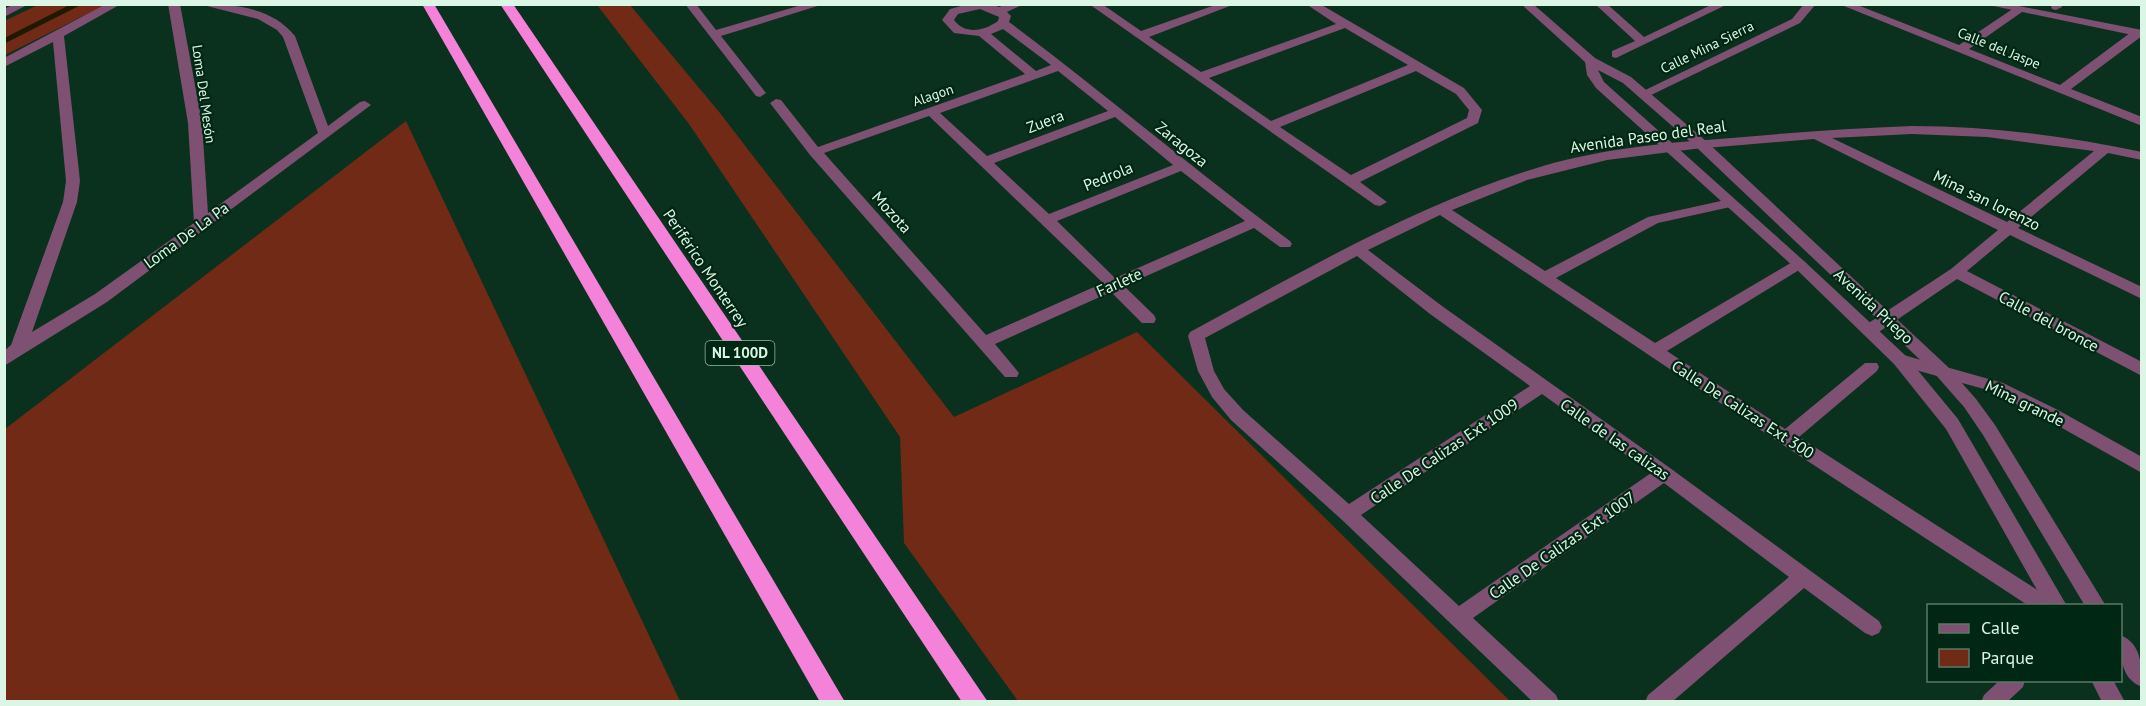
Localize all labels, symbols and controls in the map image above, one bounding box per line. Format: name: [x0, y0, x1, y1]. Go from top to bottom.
street label: Calle Mina Sierra: [1657, 17, 1757, 77]
street label: Calle del Jaspe: [1955, 23, 2043, 73]
street label: Loma Del Mesón: [188, 44, 220, 144]
street label: Alagon: [910, 80, 956, 110]
street label: Zuera: [1023, 105, 1067, 137]
street label: Avenida Paseo del Real: [1569, 115, 1728, 157]
street label: Zaragoza: [1152, 117, 1212, 171]
street label: Pedrola: [1080, 157, 1136, 195]
street label: Mina san lorenzo: [1930, 165, 2044, 235]
street label: Mozota: [868, 187, 916, 237]
street label: Loma De La Pa: [139, 197, 233, 273]
street label: Periférico Monterrey: [659, 205, 753, 331]
street label: Farlete: [1093, 263, 1145, 301]
street label: Avenida Priego: [1830, 264, 1918, 348]
street label: Calle del bronce: [1995, 286, 2103, 356]
road number: NL 100D: [706, 341, 774, 365]
street label: Calle De Calizas Ext 300: [1668, 355, 1818, 463]
street label: Mina grande: [1982, 375, 2068, 431]
street label: Calle De Calizas Ext 1009: [1366, 394, 1522, 508]
street label: Calle de las calizas: [1556, 394, 1674, 484]
street label: Calle De Calizas Ext 1007: [1485, 487, 1639, 603]
legend: [1927, 604, 2122, 682]
text: Calle: [1981, 616, 2020, 639]
text: Parque: [1981, 646, 2034, 669]

